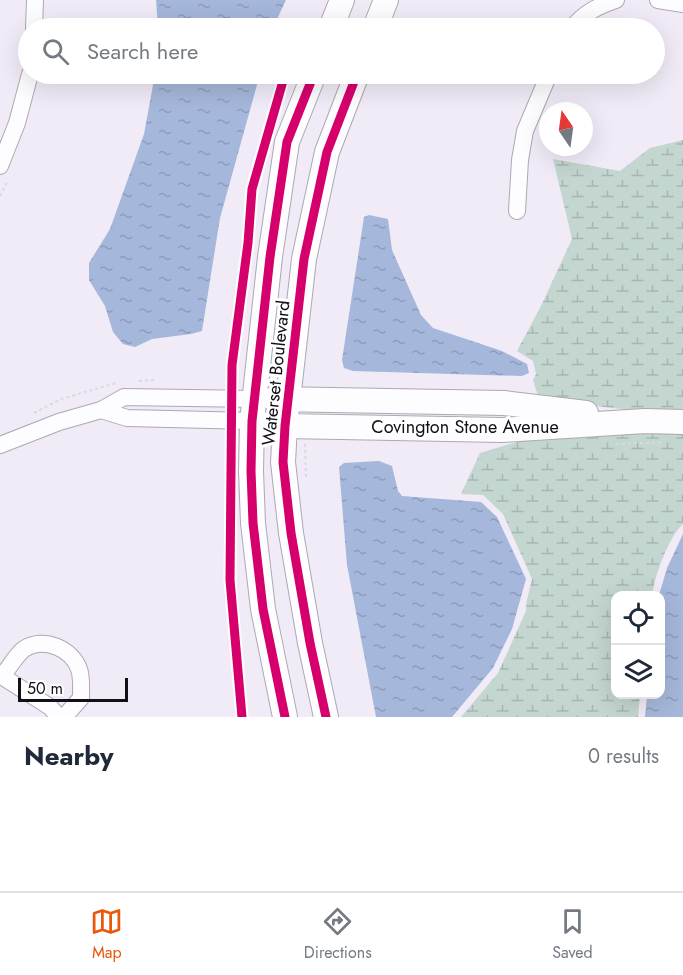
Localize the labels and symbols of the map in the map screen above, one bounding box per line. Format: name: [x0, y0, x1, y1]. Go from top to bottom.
north arrow: [539, 102, 593, 156]
street label: Waterset Boulevard: [255, 299, 297, 447]
street label: Covington Stone Avenue: [371, 414, 559, 440]
scale bar: [18, 675, 128, 702]

